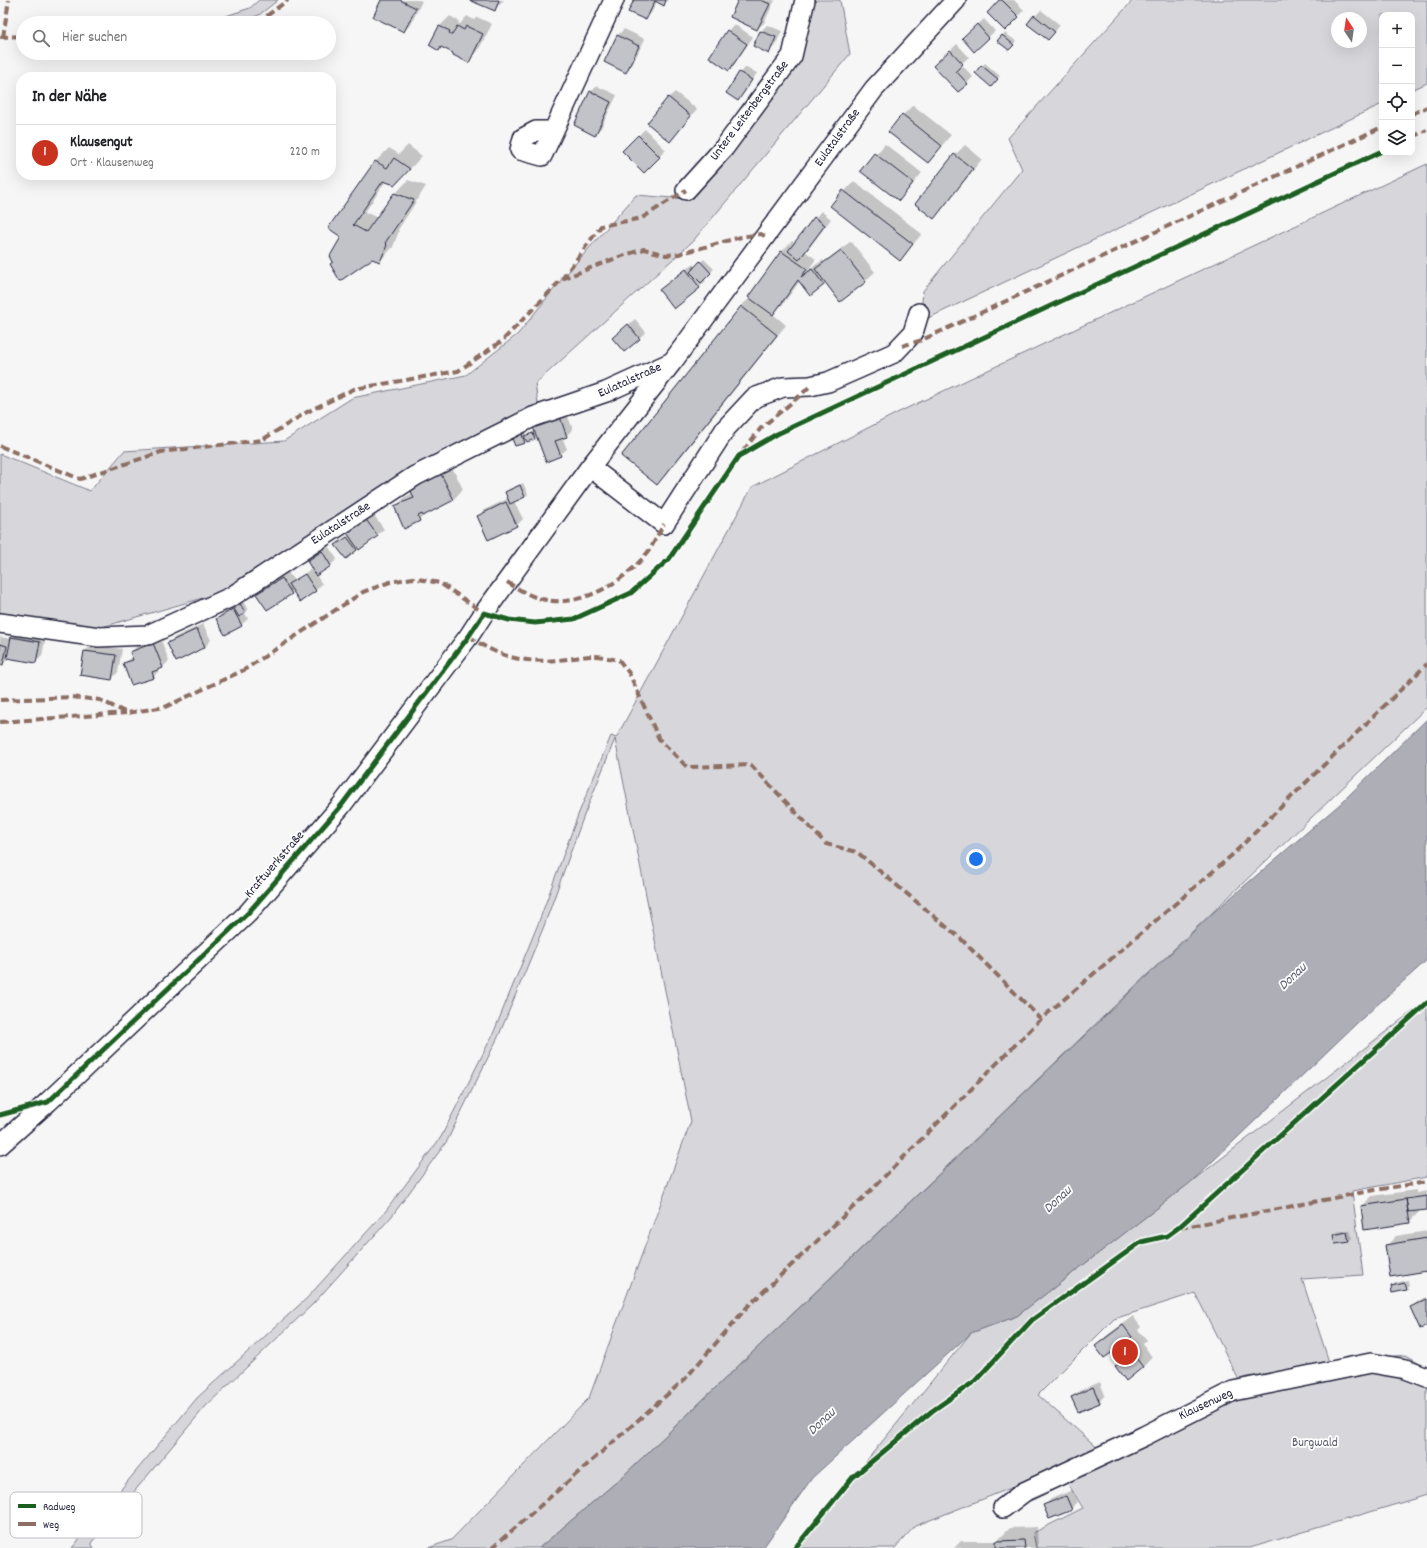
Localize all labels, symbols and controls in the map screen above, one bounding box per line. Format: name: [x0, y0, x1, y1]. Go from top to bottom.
north arrow: [1331, 12, 1367, 48]
map controls: [1379, 12, 1415, 156]
button: +: [1379, 12, 1415, 48]
search box: [16, 16, 336, 60]
icon: search: [30, 27, 52, 49]
text: Hier suchen: [62, 27, 127, 49]
button: −: [1379, 48, 1415, 84]
street label: Untere Leitenbergstraße: [706, 57, 794, 165]
button: locate: [1379, 84, 1415, 120]
text: In der Nähe: [32, 86, 107, 110]
street label: Eulatalstraße: [810, 105, 866, 171]
button: layers: [1379, 120, 1415, 156]
text: Klausengut: [70, 132, 132, 154]
text: 1: [44, 143, 46, 162]
text: 220 m: [290, 143, 320, 162]
text: Ort · Klausenweg: [70, 154, 154, 173]
street label: Eulatalstraße: [595, 358, 665, 403]
street label: Eulatalstraße: [307, 497, 375, 550]
street label: Kraftwerkstraße: [240, 827, 310, 903]
your location: [966, 849, 986, 869]
water label: Donau: [1274, 958, 1312, 995]
water label: Donau: [1039, 1181, 1077, 1218]
pin: 1: [1112, 1337, 1138, 1367]
street label: Klausenweg: [1176, 1384, 1236, 1426]
water label: Donau: [803, 1403, 841, 1440]
park label: Burgwald: [1292, 1434, 1338, 1453]
legend: [10, 1492, 142, 1538]
text: Radweg: [43, 1500, 76, 1516]
text: Weg: [43, 1518, 59, 1534]

